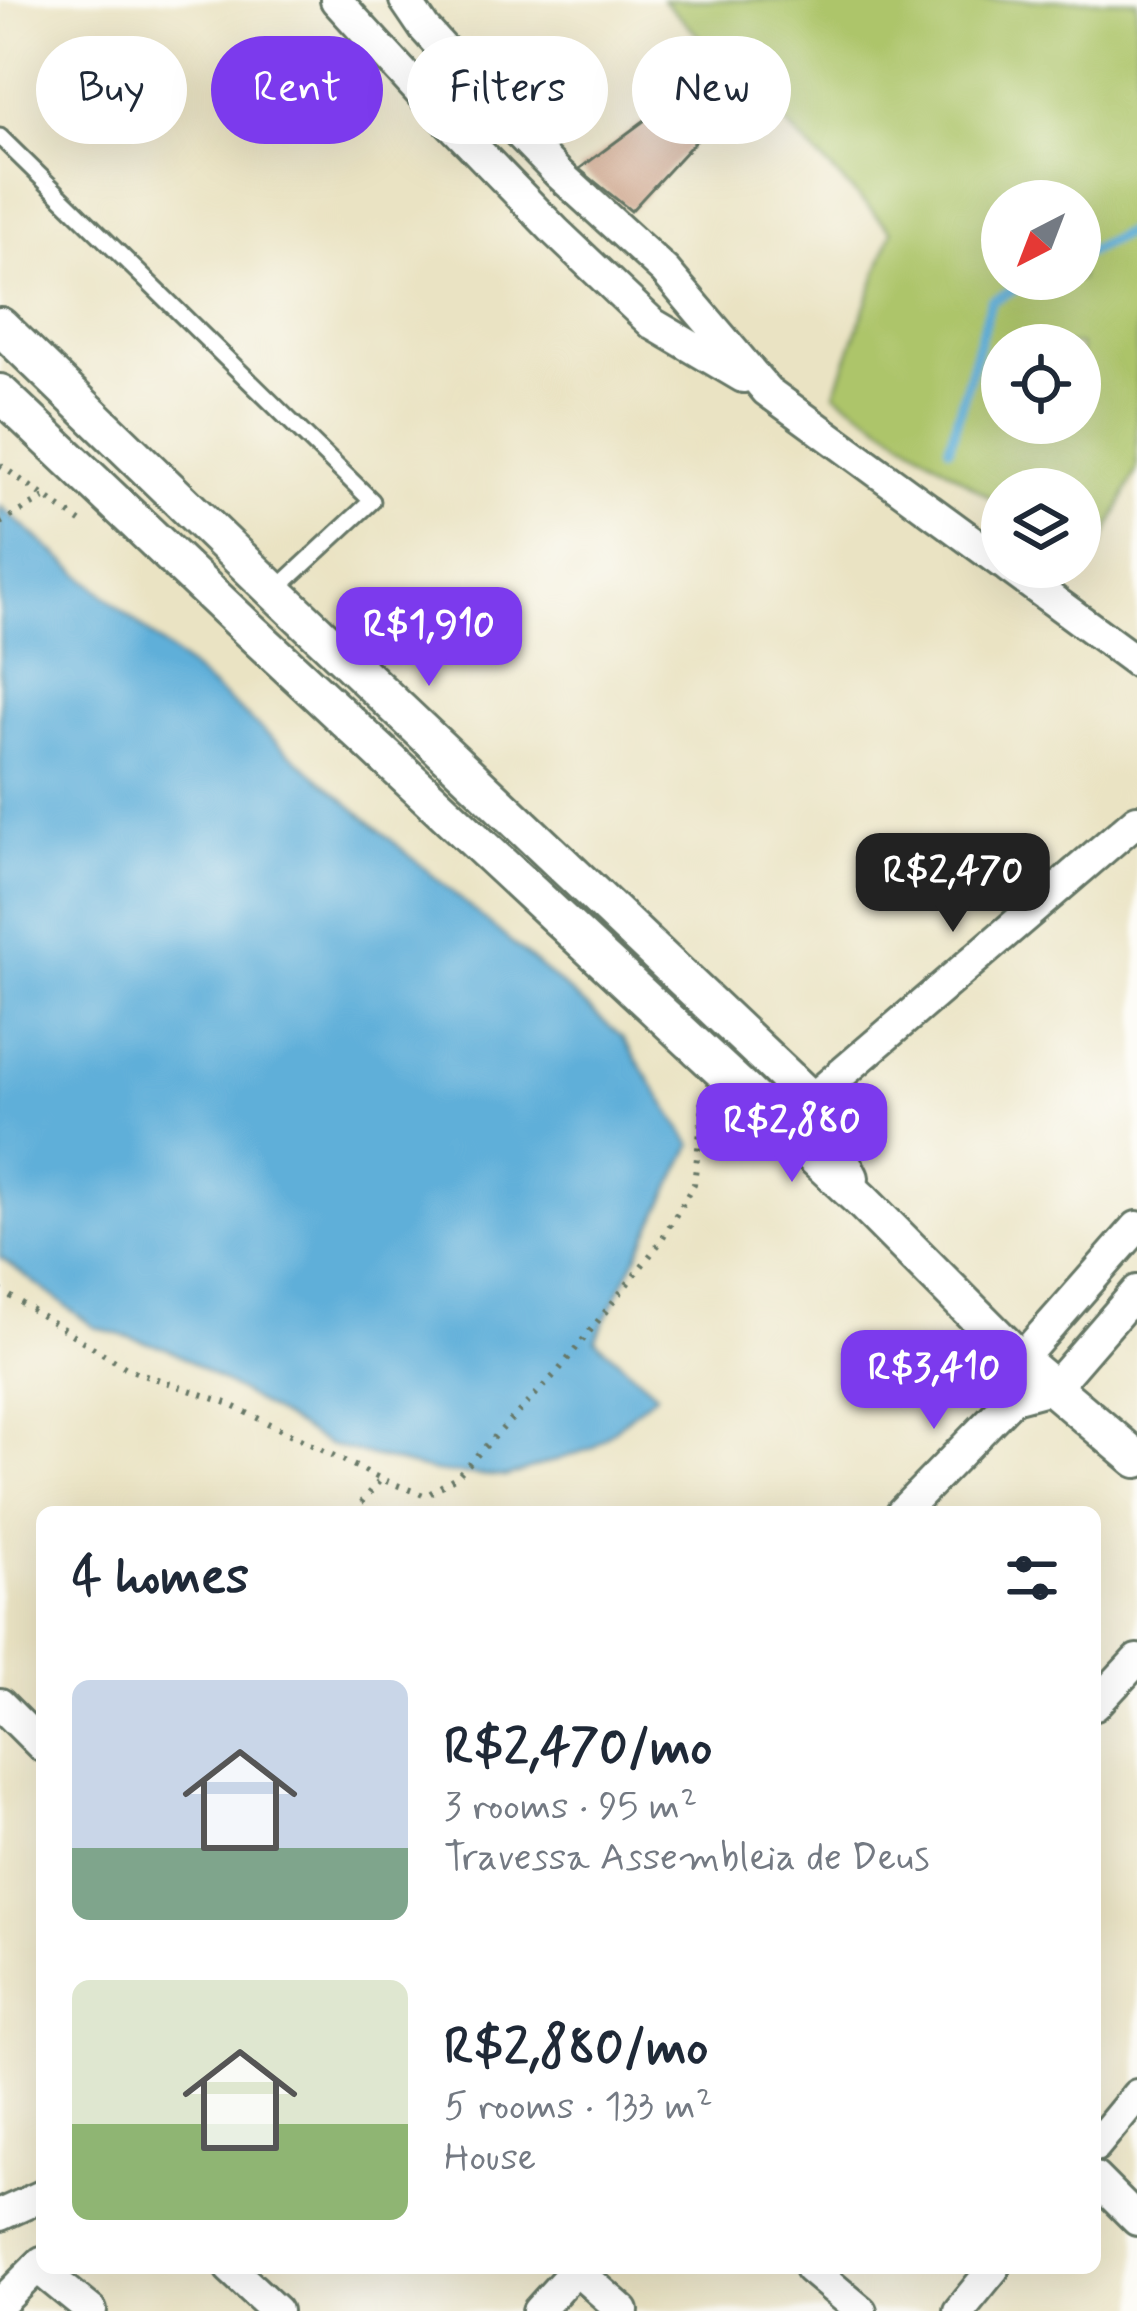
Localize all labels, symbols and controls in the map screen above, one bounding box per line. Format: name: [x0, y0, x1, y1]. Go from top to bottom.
chip: Buy: [36, 36, 187, 144]
chip: Rent: [211, 36, 383, 144]
chip: Filters: [407, 36, 608, 144]
chip: New: [632, 36, 791, 144]
north arrow: [981, 180, 1101, 300]
map controls: [981, 180, 1101, 588]
button: locate: [981, 324, 1101, 444]
button: layers: [981, 468, 1101, 588]
pin: R$1,910: [318, 587, 540, 689]
text: R$1,910: [363, 600, 495, 651]
pin: R$2,470: [842, 833, 1064, 935]
text: R$2,470: [883, 846, 1023, 897]
pin: R$2,880: [681, 1083, 903, 1185]
text: R$2,880: [723, 1096, 861, 1147]
pin: R$3,410: [823, 1330, 1045, 1432]
text: R$3,410: [868, 1343, 1000, 1394]
text: 4 homes: [72, 1545, 249, 1611]
icon: filters: [999, 1545, 1065, 1611]
text: R$2,470/mo: [444, 1716, 712, 1782]
icon: home: [168, 1728, 312, 1872]
text: 3 rooms · 95 m²: [444, 1782, 697, 1833]
text: Travessa Assembleia de Deus: [444, 1833, 930, 1884]
text: R$2,880/mo: [444, 2016, 708, 2082]
icon: home: [168, 2028, 312, 2172]
text: 5 rooms · 133 m²: [444, 2082, 713, 2133]
text: House: [444, 2133, 536, 2184]

